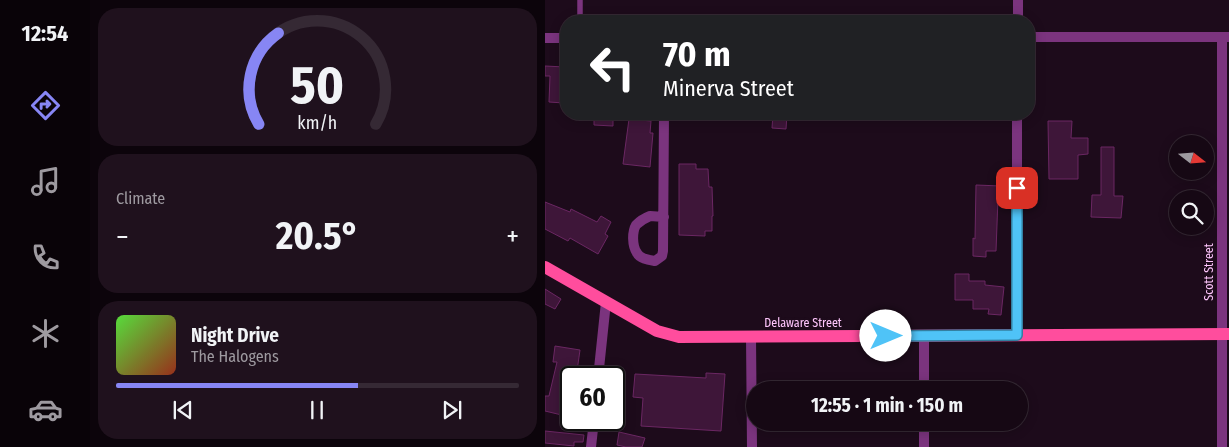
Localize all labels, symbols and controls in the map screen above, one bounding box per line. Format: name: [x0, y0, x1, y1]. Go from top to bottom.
text: 12:54: [22, 20, 68, 47]
text: 70 m: [663, 33, 731, 75]
icon: left: [580, 35, 645, 100]
text: 50: [291, 54, 344, 117]
text: Minerva Street: [663, 75, 794, 102]
icon: directions: [28, 88, 63, 123]
text: km/h: [298, 112, 337, 134]
north arrow: [1169, 135, 1214, 180]
map controls: [1169, 135, 1214, 235]
icon: music: [28, 164, 63, 199]
pin: [996, 167, 1038, 209]
icon: arrive: [1003, 174, 1031, 202]
text: Climate: [116, 189, 165, 208]
button: search: [1169, 190, 1214, 235]
text: 20.5°: [276, 213, 359, 259]
text: −: [116, 220, 129, 253]
text: +: [506, 220, 519, 253]
icon: phone: [28, 240, 63, 275]
street label: Scott Street: [1202, 243, 1216, 301]
position arrow: [859, 309, 911, 361]
icon: climate: [28, 316, 63, 351]
street label: Delaware Street: [764, 316, 842, 330]
text: Night Drive: [191, 324, 279, 347]
text: The Halogens: [191, 347, 279, 366]
speed limit sign: 60: [560, 366, 625, 431]
icon: car: [28, 392, 63, 427]
text: 12:55 · 1 min · 150 m: [811, 394, 963, 417]
icon: previous: [169, 396, 197, 424]
icon: pause: [303, 396, 331, 424]
icon: next: [438, 396, 466, 424]

